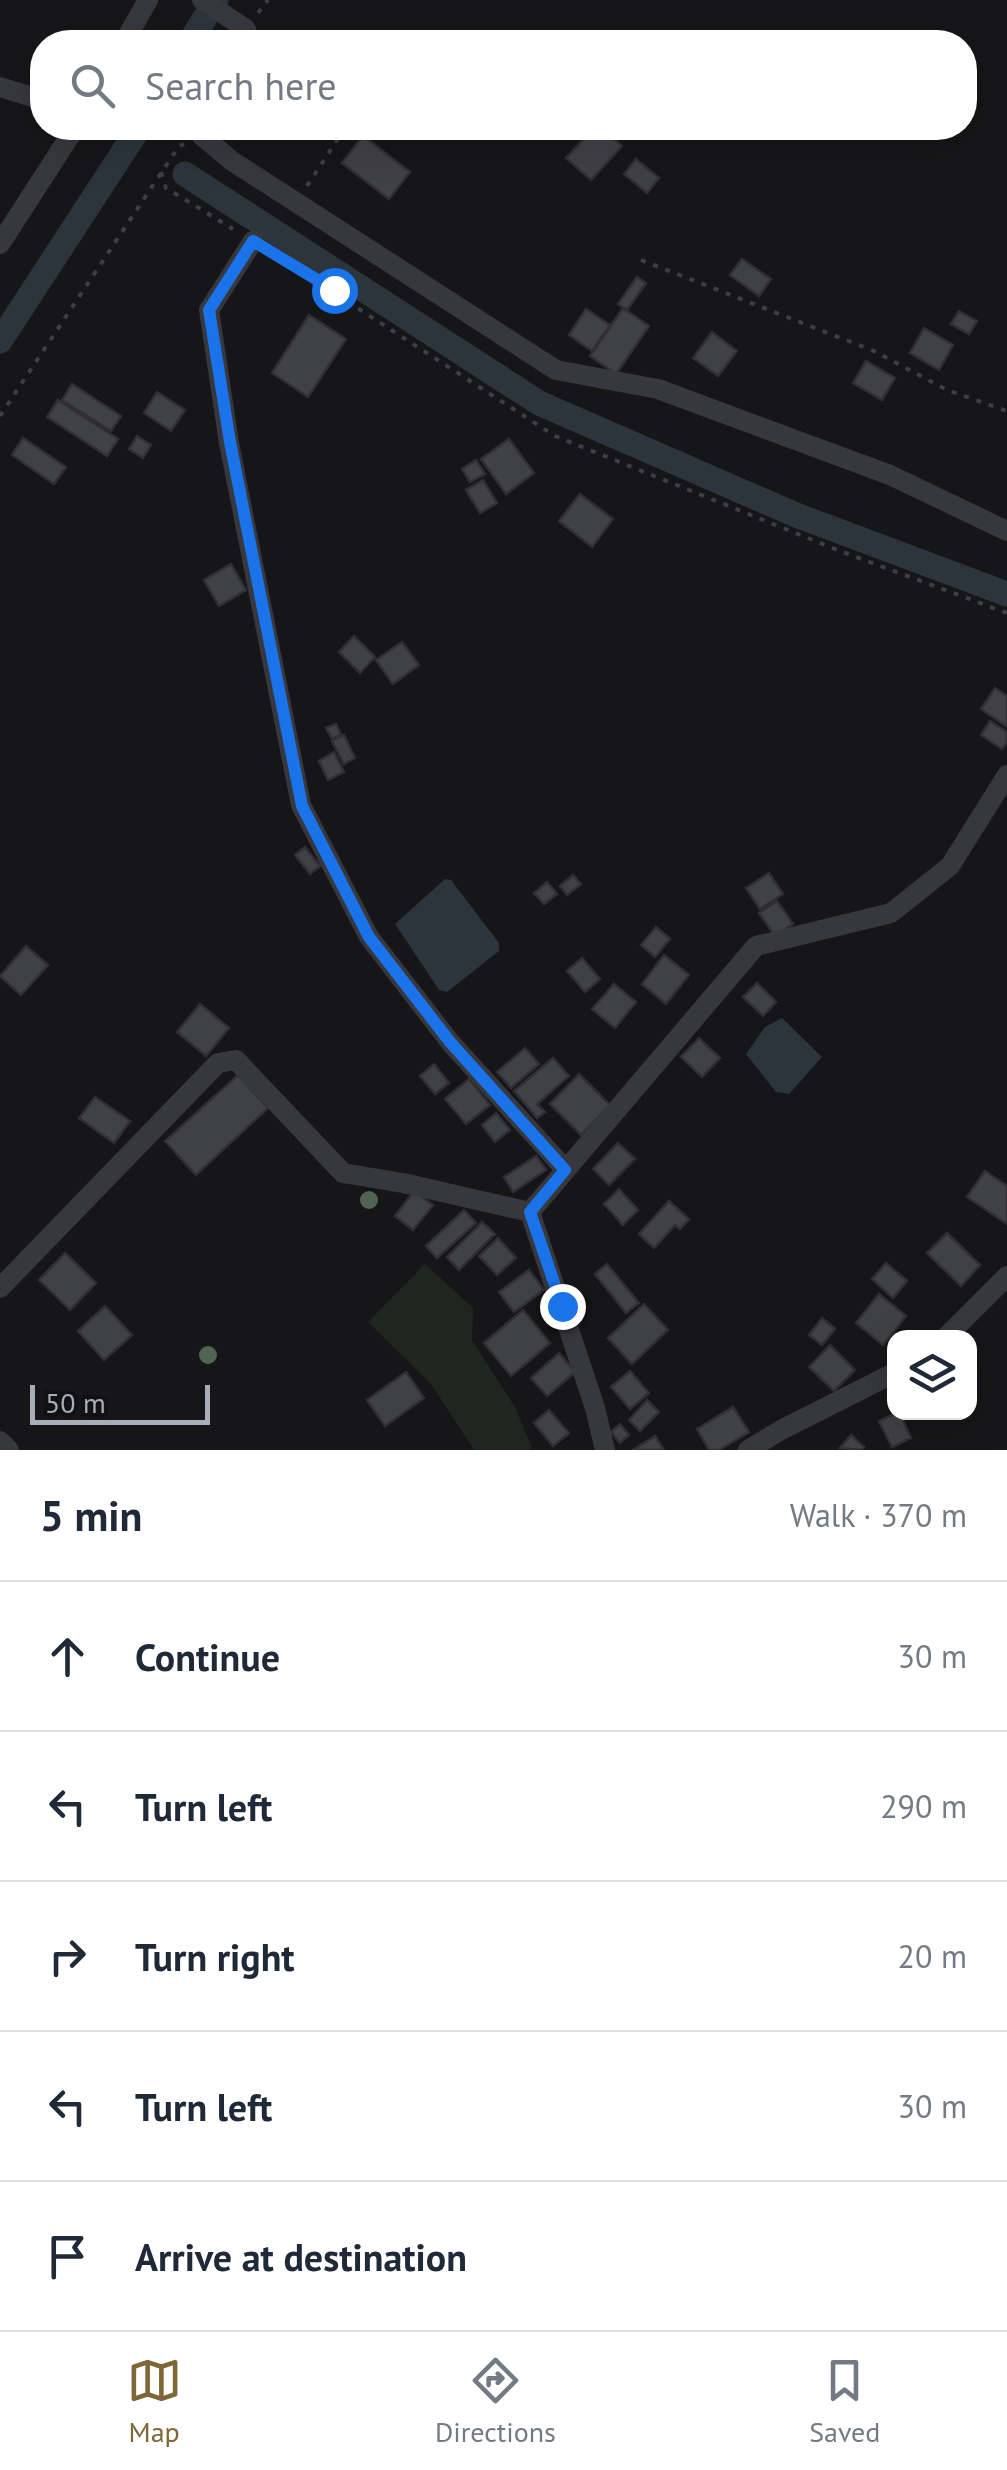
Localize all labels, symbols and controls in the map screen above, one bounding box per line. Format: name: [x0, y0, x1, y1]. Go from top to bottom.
search box: [30, 30, 977, 140]
icon: search: [65, 58, 120, 113]
text: Search here: [145, 61, 337, 110]
route start: [312, 268, 358, 314]
route end: [540, 1284, 586, 1330]
map controls: [887, 1330, 977, 1420]
button: layers: [887, 1330, 977, 1420]
scale bar: [30, 1380, 210, 1424]
text: 50 m: [45, 1384, 106, 1421]
text: 5 min: [40, 1488, 142, 1543]
text: Walk · 370 m: [790, 1494, 967, 1536]
icon: ahead: [40, 1629, 95, 1684]
text: Continue: [135, 1632, 280, 1681]
text: 30 m: [898, 1635, 967, 1677]
icon: left: [40, 1779, 95, 1834]
text: Turn left: [135, 1782, 272, 1831]
text: 290 m: [880, 1785, 967, 1827]
icon: right: [40, 1929, 95, 1984]
text: Turn right: [135, 1932, 295, 1981]
text: 20 m: [898, 1935, 967, 1977]
icon: left: [40, 2079, 95, 2134]
text: Turn left: [135, 2082, 272, 2131]
text: 30 m: [898, 2085, 967, 2127]
icon: arrive: [40, 2229, 95, 2284]
text: Arrive at destination: [135, 2232, 467, 2281]
tab: Map: [127, 2353, 182, 2450]
tab: Directions: [435, 2353, 556, 2450]
tab: Saved: [809, 2353, 880, 2450]

